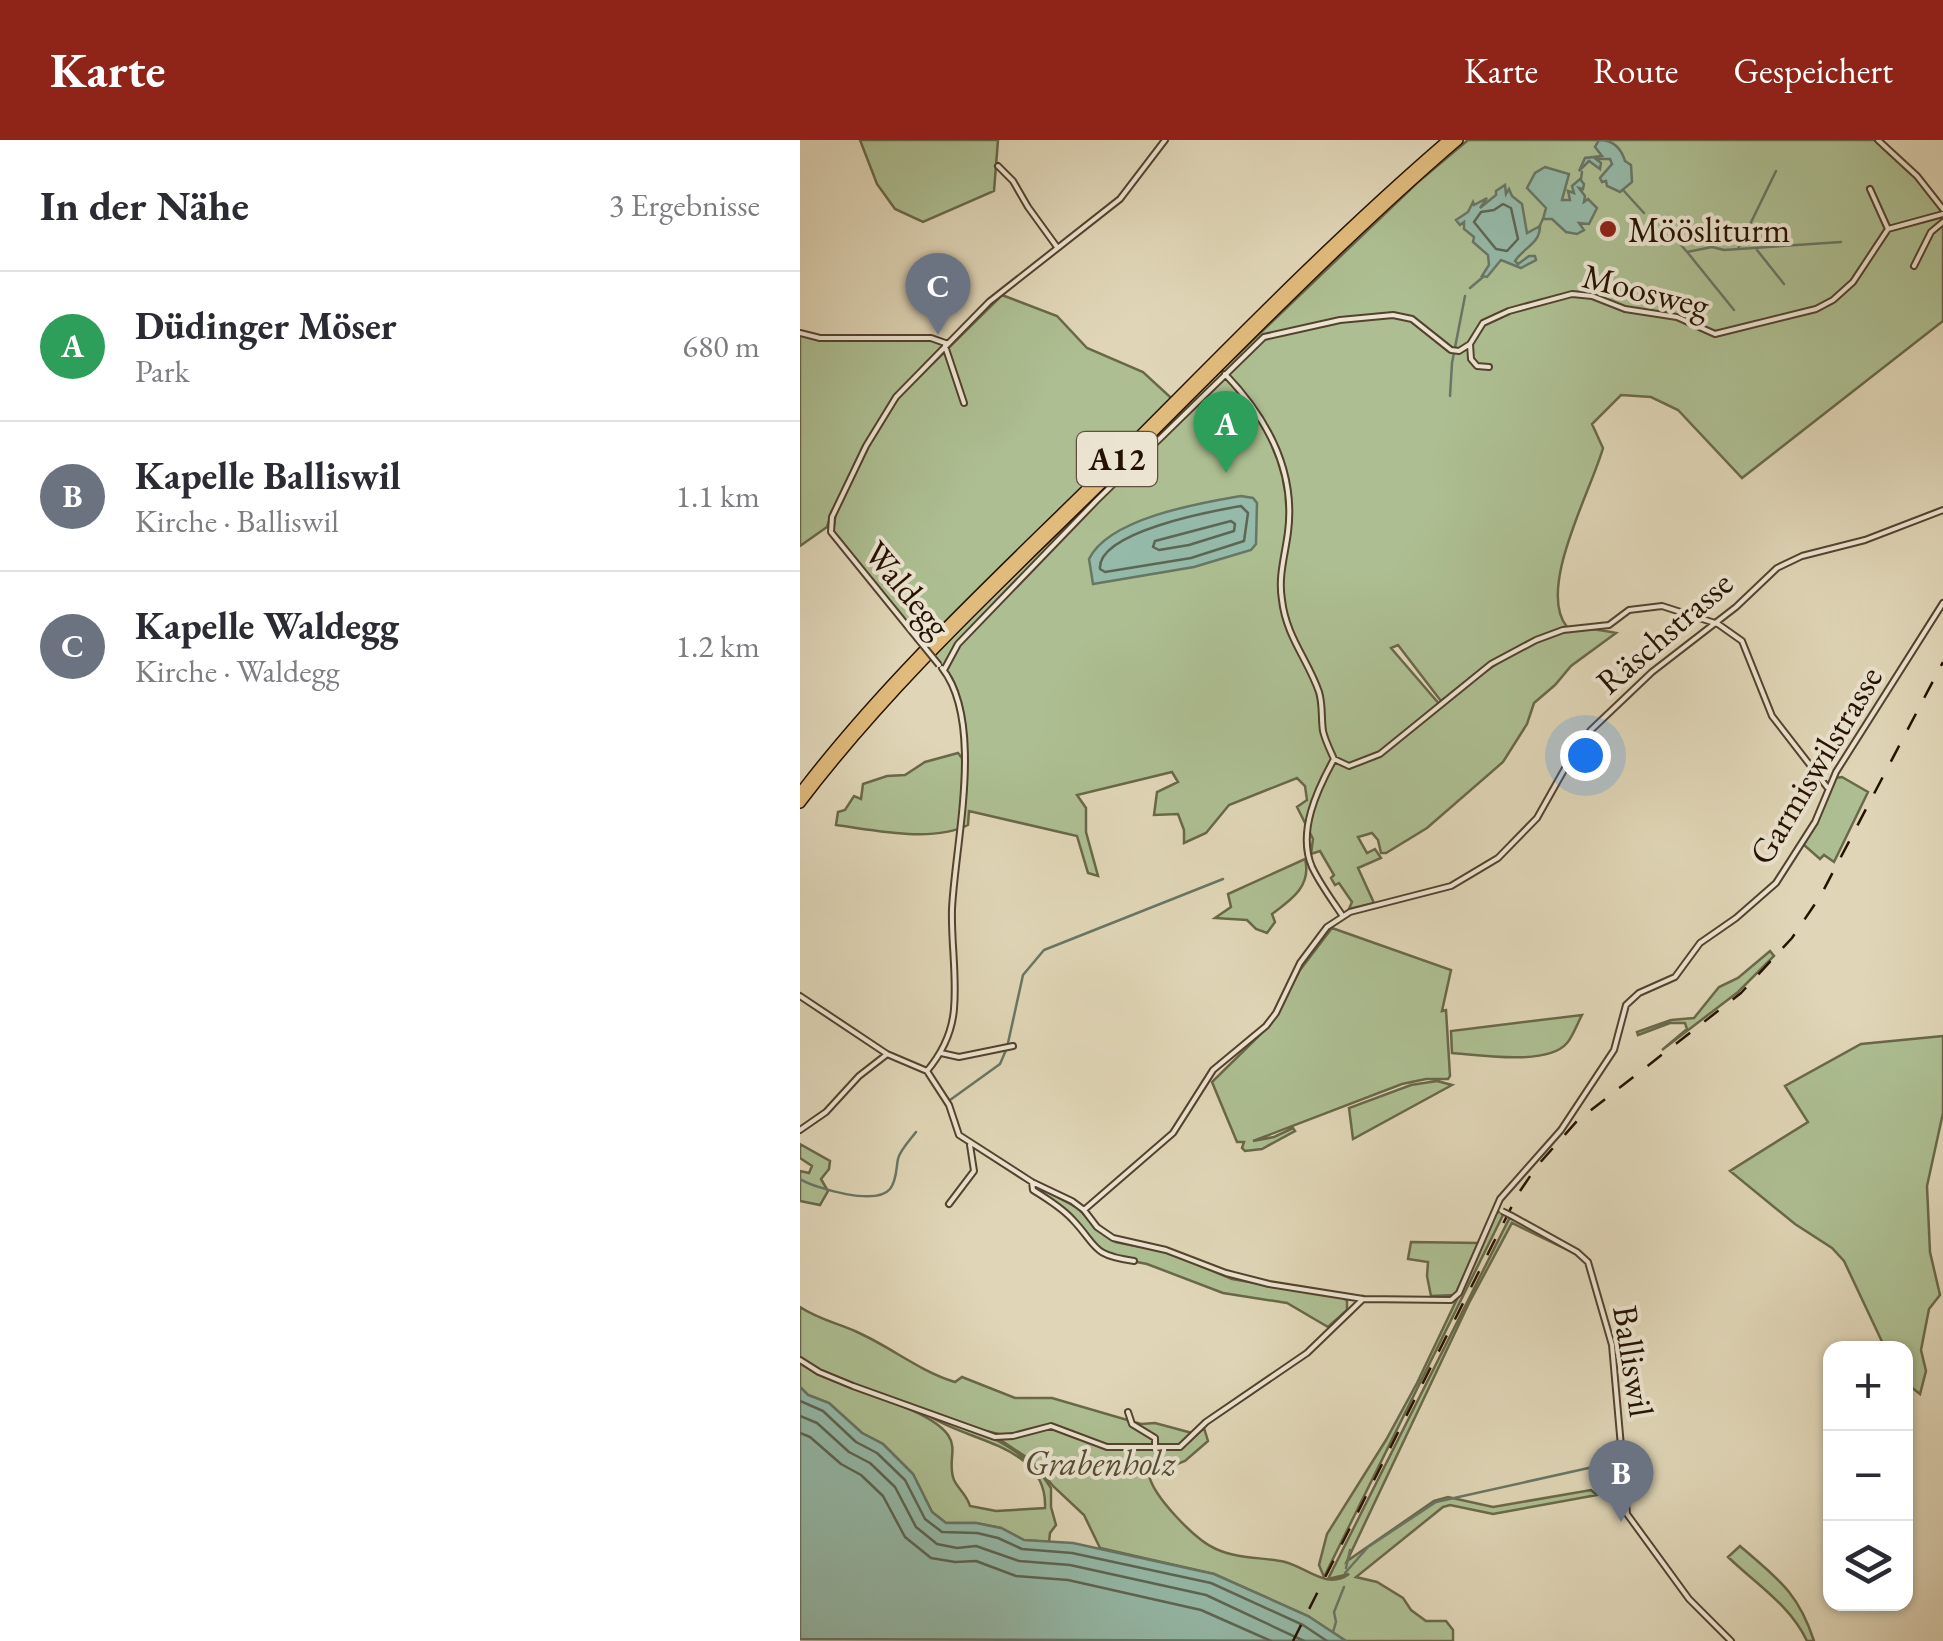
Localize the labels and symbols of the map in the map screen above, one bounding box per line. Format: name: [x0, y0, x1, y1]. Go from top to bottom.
place label: Möösliturm: [1628, 207, 1790, 252]
marker: Möösliturm: [1597, 218, 1619, 240]
pin: C: [906, 252, 970, 335]
street label: Moosweg: [1578, 253, 1715, 328]
pin: A: [1194, 390, 1258, 473]
road number: A12: [1077, 432, 1157, 486]
street label: Waldegg: [855, 531, 962, 647]
street label: Räschstrasse: [1586, 560, 1742, 704]
street label: Garmiswilstrasse: [1738, 658, 1892, 872]
your location: [1560, 730, 1611, 781]
street label: Balliswil: [1603, 1302, 1665, 1420]
park label: Grabenholz: [1024, 1440, 1177, 1485]
pin: B: [1588, 1440, 1654, 1522]

